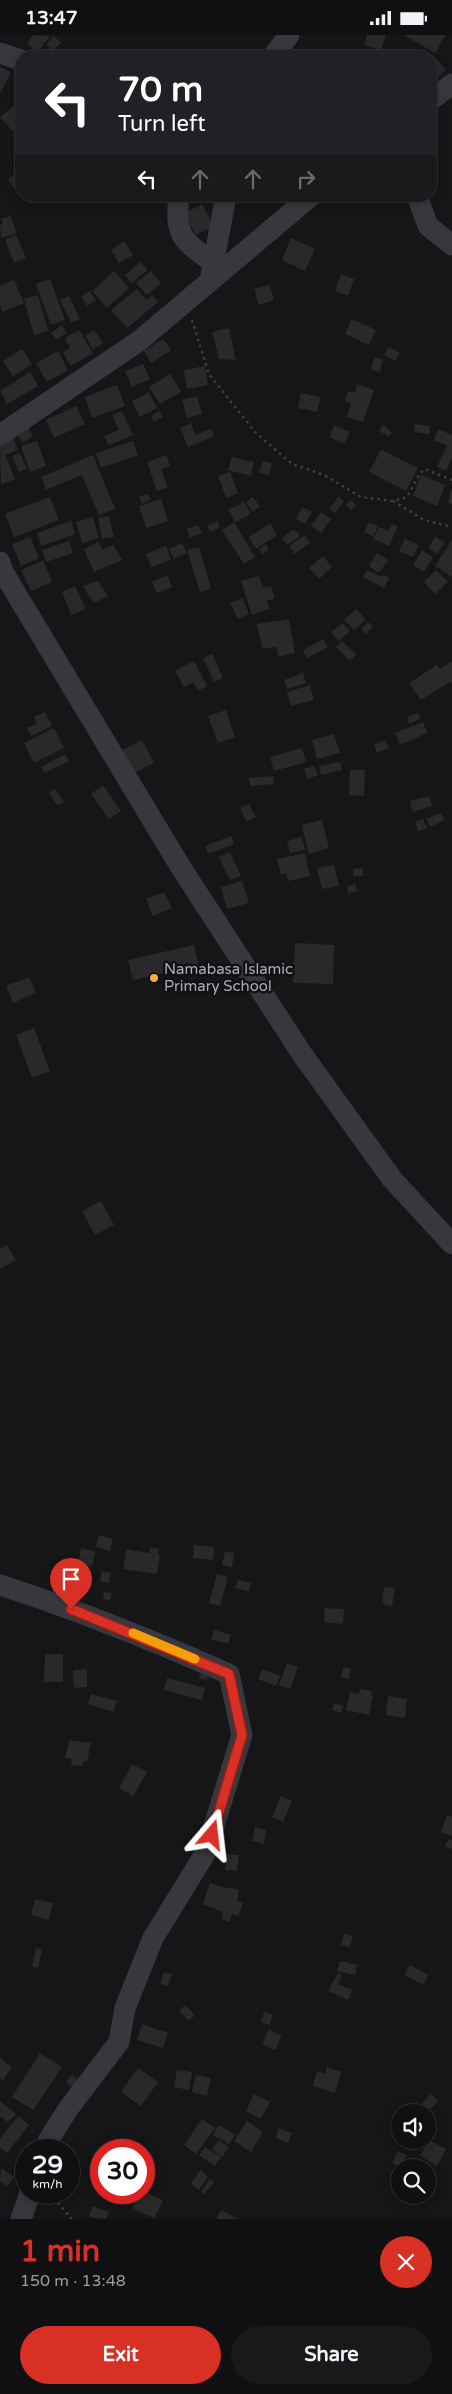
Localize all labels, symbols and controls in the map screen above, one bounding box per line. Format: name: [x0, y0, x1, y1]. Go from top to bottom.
text: 13:47: [25, 7, 78, 29]
text: 70 m: [118, 69, 203, 111]
icon: left: [35, 70, 100, 135]
text: Turn left: [118, 111, 206, 137]
icon: left: [133, 165, 161, 193]
icon: ahead: [186, 165, 214, 193]
icon: ahead: [239, 165, 267, 193]
icon: right: [292, 165, 320, 193]
place label: Namabasa Islamic Primary School: [164, 960, 293, 995]
marker: Namabasa Islamic Primary School: [148, 972, 160, 984]
pin: [50, 1558, 92, 1609]
icon: arrive: [57, 1565, 85, 1593]
position arrow: [185, 1808, 237, 1860]
map controls: [391, 2104, 436, 2204]
button: sound: [391, 2104, 436, 2149]
speed limit sign: 30: [90, 2139, 155, 2204]
text: 29: [32, 2150, 63, 2180]
button: search: [391, 2159, 436, 2204]
text: km/h: [32, 2177, 63, 2191]
text: 1 min: [20, 2233, 100, 2270]
button: close: [380, 2236, 432, 2288]
text: 150 m · 13:48: [20, 2271, 126, 2291]
button: Exit: [20, 2326, 221, 2384]
button: Share: [231, 2326, 432, 2384]

